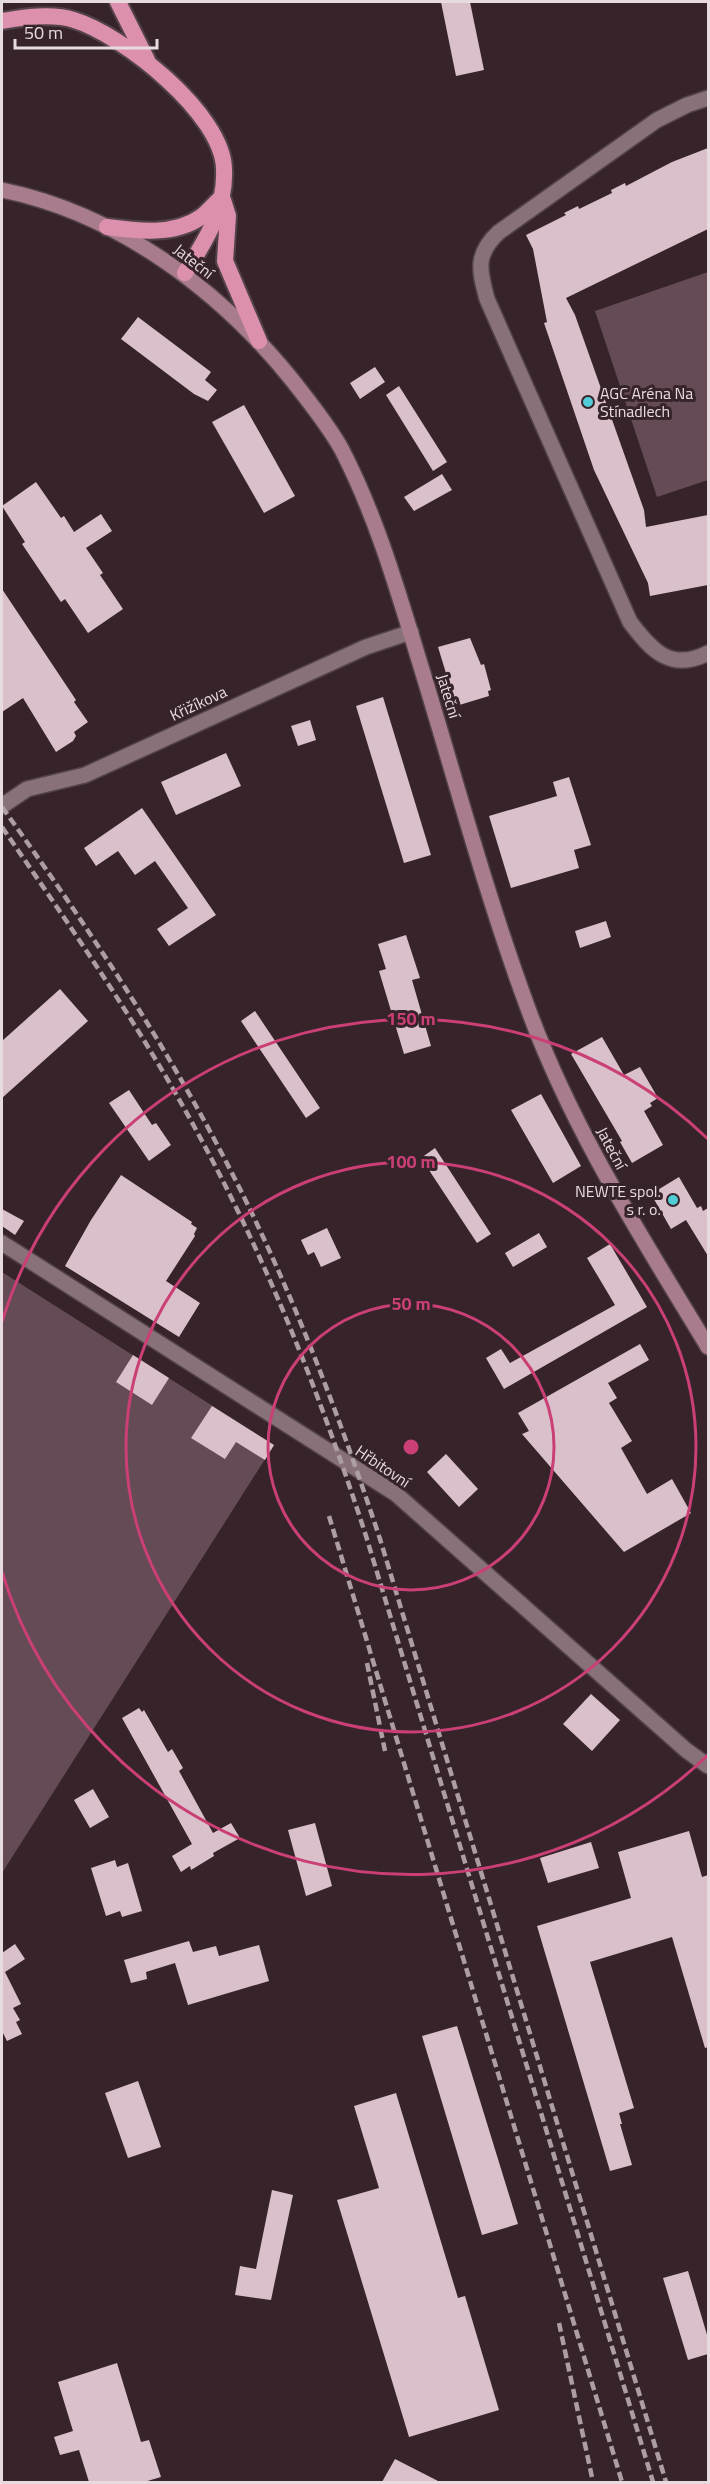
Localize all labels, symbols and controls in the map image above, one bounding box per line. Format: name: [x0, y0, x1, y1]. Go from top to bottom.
scale bar: [15, 12, 158, 50]
text: 50 m: [24, 19, 63, 46]
street label: Jateční: [169, 238, 220, 285]
place label: AGC Aréna Na Stínadlech: [600, 381, 693, 423]
marker: AGC Aréna Na Stínadlech: [581, 395, 595, 409]
street label: Jateční: [431, 671, 468, 723]
street label: Křižíkova: [166, 679, 230, 727]
text: 150 m: [386, 1005, 436, 1032]
street label: Jateční: [591, 1122, 634, 1175]
text: 100 m: [386, 1148, 436, 1175]
place label: NEWTE spol. s r. o.: [575, 1179, 661, 1221]
marker: NEWTE spol. s r. o.: [666, 1193, 680, 1207]
text: 50 m: [391, 1290, 431, 1317]
centre of rings: [401, 1437, 421, 1457]
street label: Hřbitovní: [351, 1439, 417, 1494]

